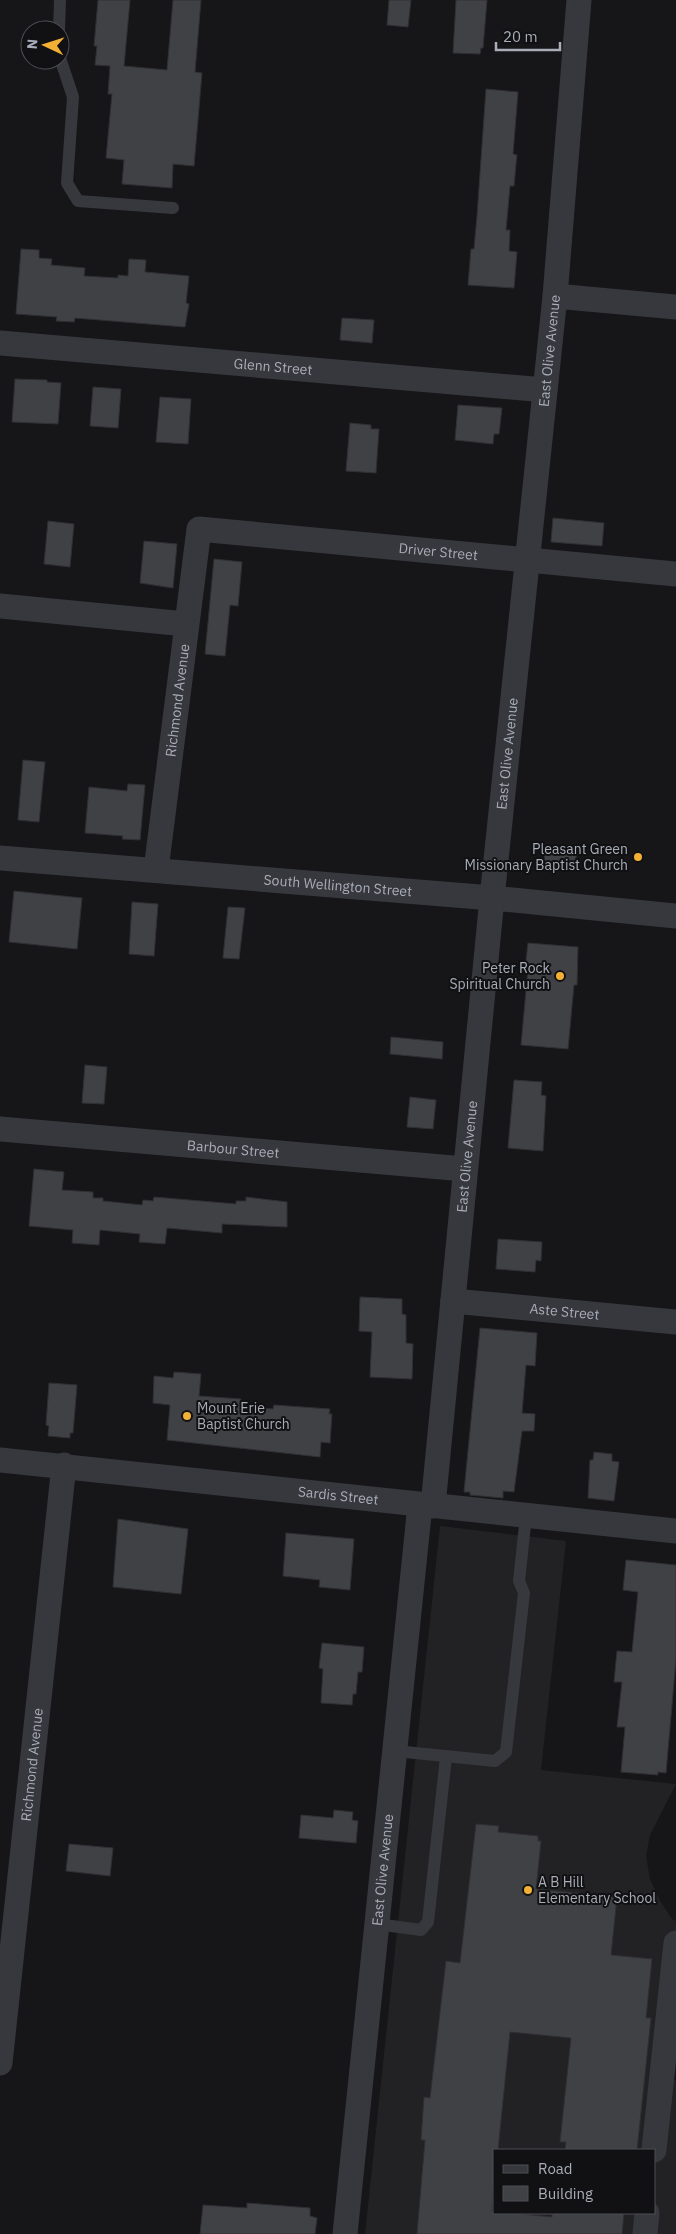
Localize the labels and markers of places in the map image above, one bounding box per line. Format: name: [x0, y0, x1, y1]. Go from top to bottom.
place label: Pleasant Green Missionary Baptist Church: [465, 840, 628, 874]
marker: Pleasant Green Missionary Baptist Church: [632, 851, 644, 863]
place label: Peter Rock Spiritual Church: [449, 959, 551, 993]
marker: Peter Rock Spiritual Church: [554, 970, 566, 982]
place label: Mount Erie Baptist Church: [197, 1399, 290, 1433]
marker: Mount Erie Baptist Church: [181, 1410, 193, 1422]
place label: A B Hill Elementary School: [538, 1873, 656, 1907]
marker: A B Hill Elementary School: [522, 1884, 534, 1896]

